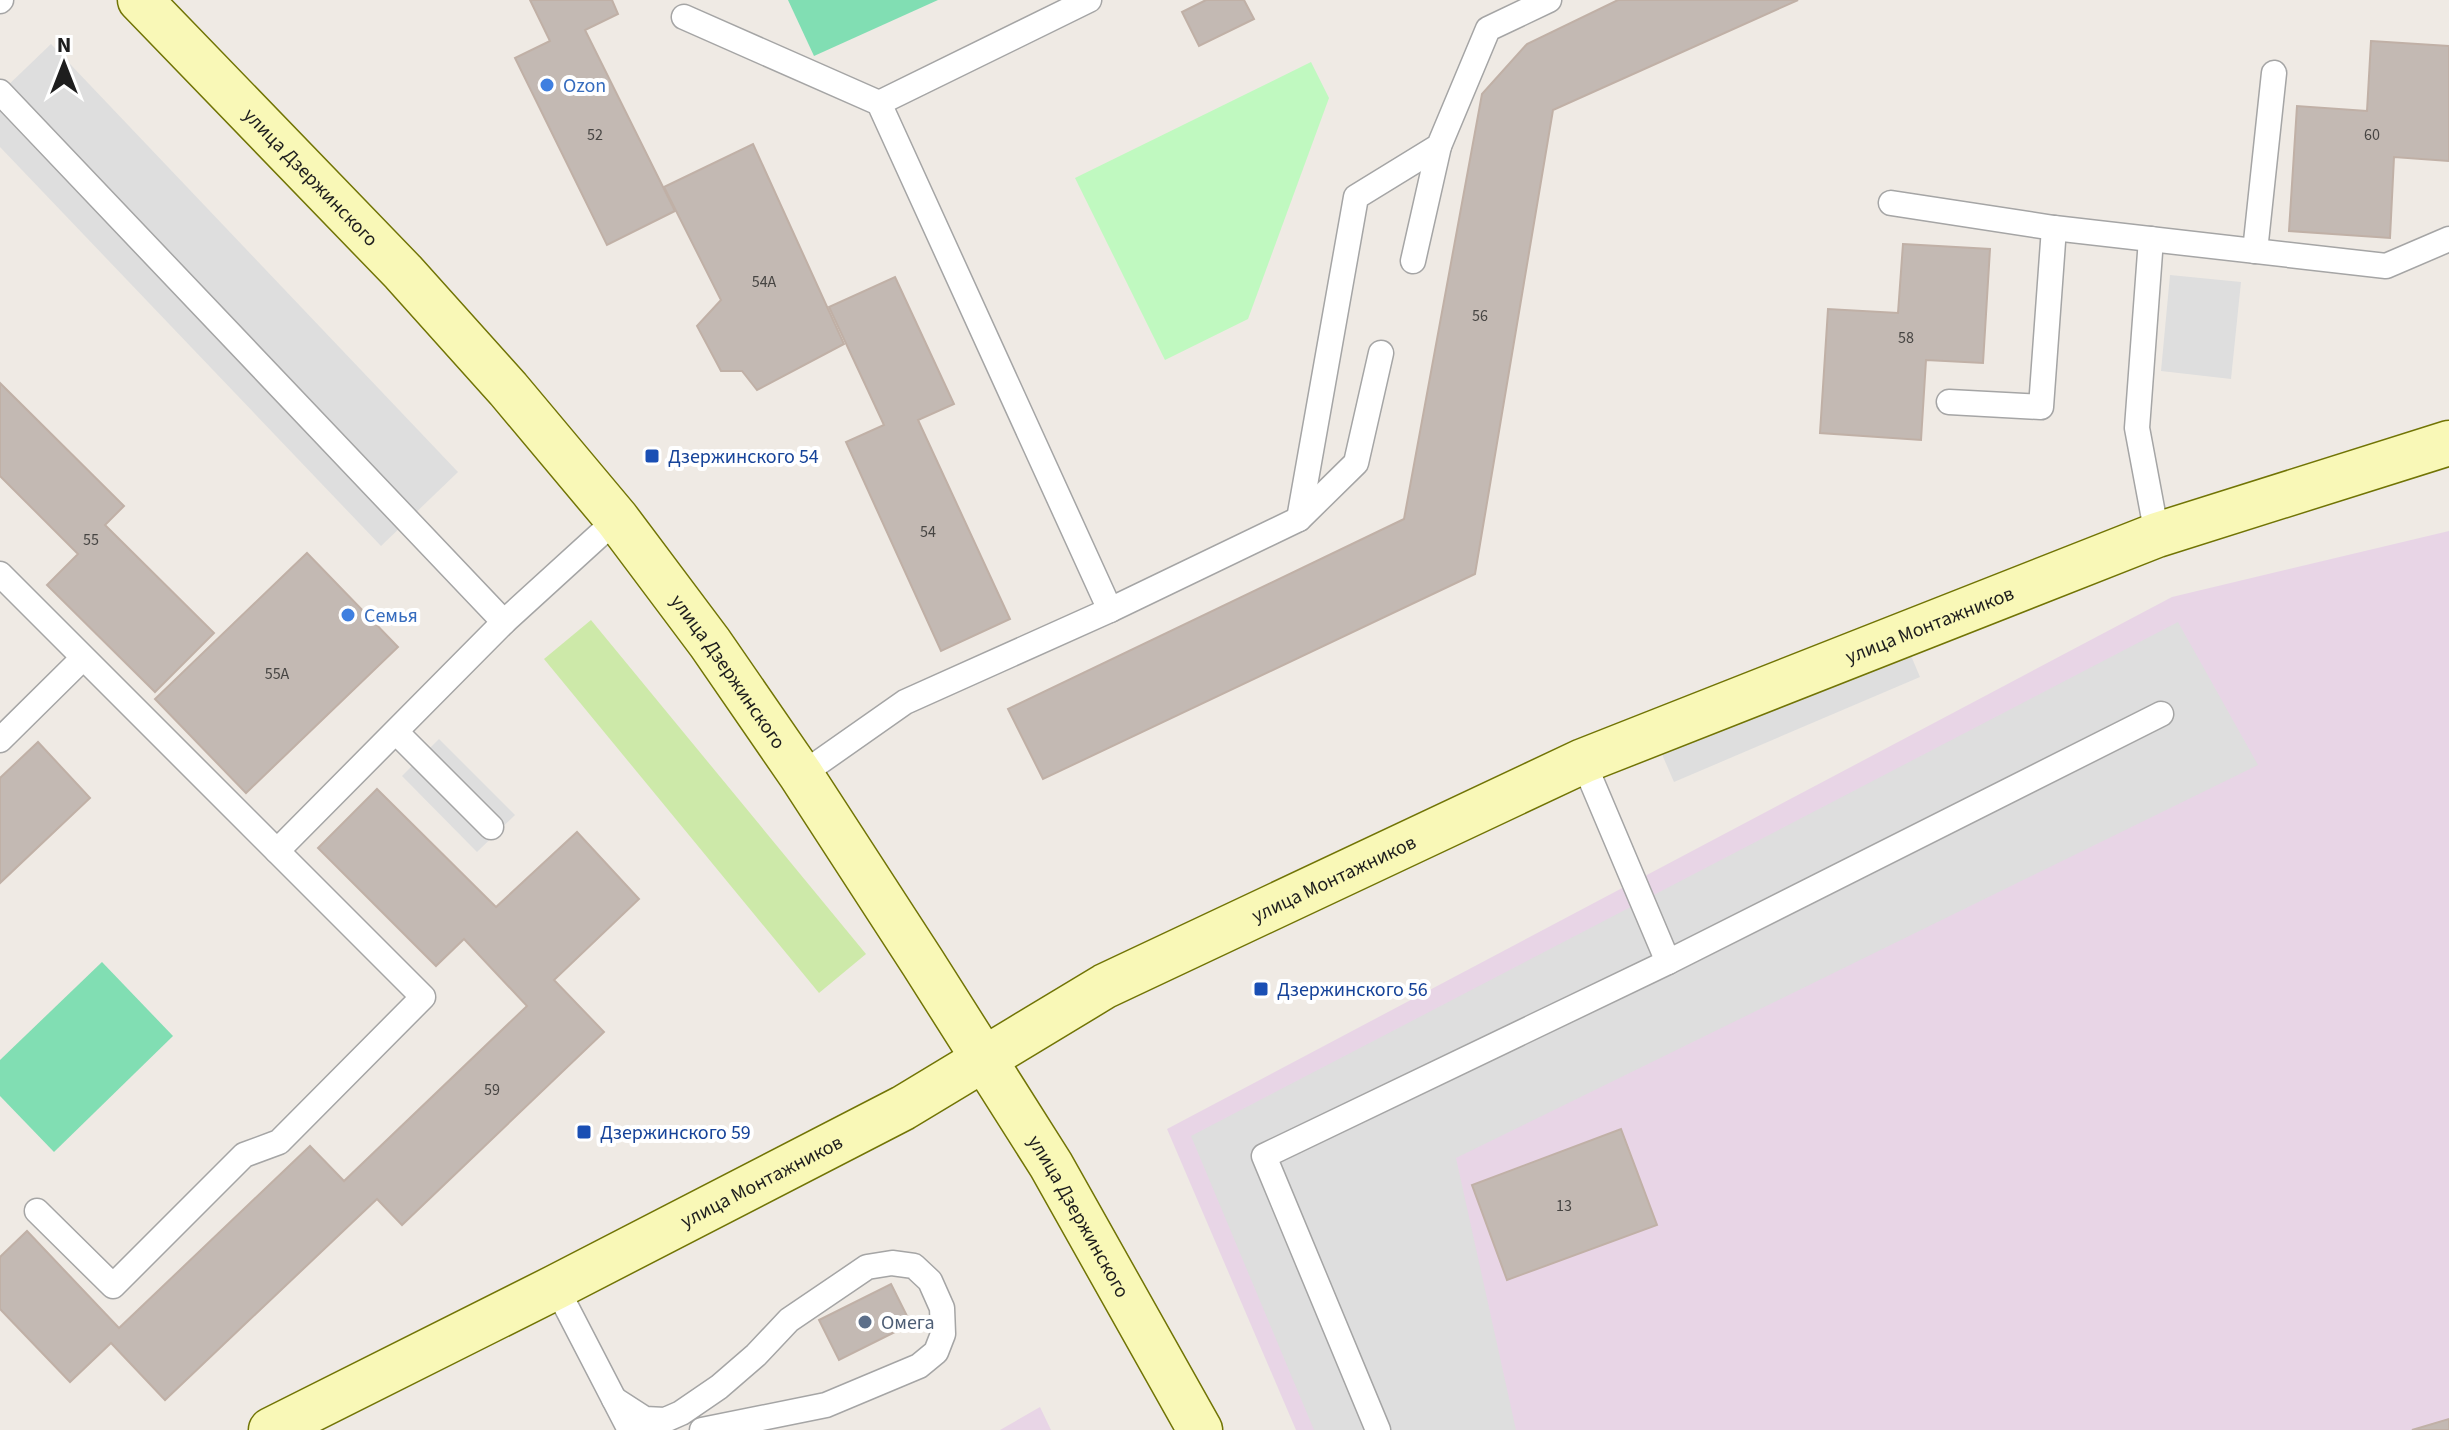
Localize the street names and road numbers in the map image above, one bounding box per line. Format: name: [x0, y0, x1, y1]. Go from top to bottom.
street label: улица Дзержинского: [236, 102, 384, 253]
street label: улица Монтажников: [1842, 580, 2018, 671]
street label: улица Дзержинского: [663, 589, 792, 755]
street label: улица Монтажников: [1247, 829, 1421, 930]
street label: улица Монтажников: [676, 1128, 848, 1235]
street label: улица Дзержинского: [1020, 1130, 1136, 1303]

